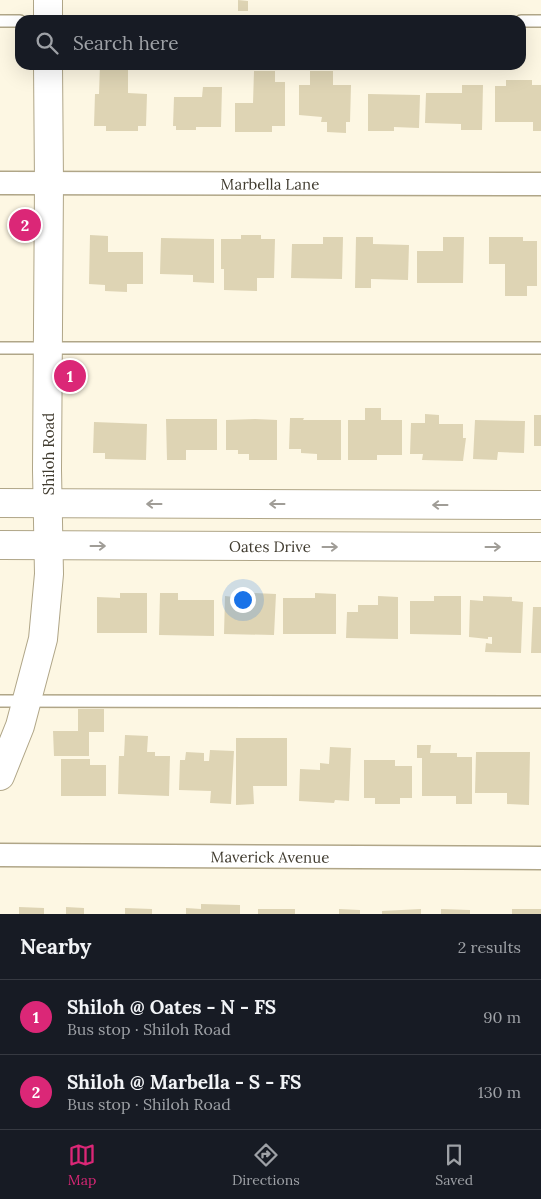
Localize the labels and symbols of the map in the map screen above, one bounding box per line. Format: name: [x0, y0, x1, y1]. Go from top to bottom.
street label: Marbella Lane: [221, 174, 319, 193]
pin: 2: [9, 206, 41, 244]
pin: 1: [54, 357, 86, 395]
street label: Shiloh Road: [39, 413, 58, 495]
one-way arrow: [146, 499, 162, 509]
one-way arrow: [270, 499, 286, 509]
one-way arrow: [432, 500, 448, 510]
street label: Oates Drive: [229, 536, 311, 556]
one-way arrow: [89, 541, 105, 551]
one-way arrow: [322, 542, 338, 552]
one-way arrow: [484, 542, 500, 552]
your location: [230, 587, 256, 613]
street label: Maverick Avenue: [211, 847, 329, 866]

